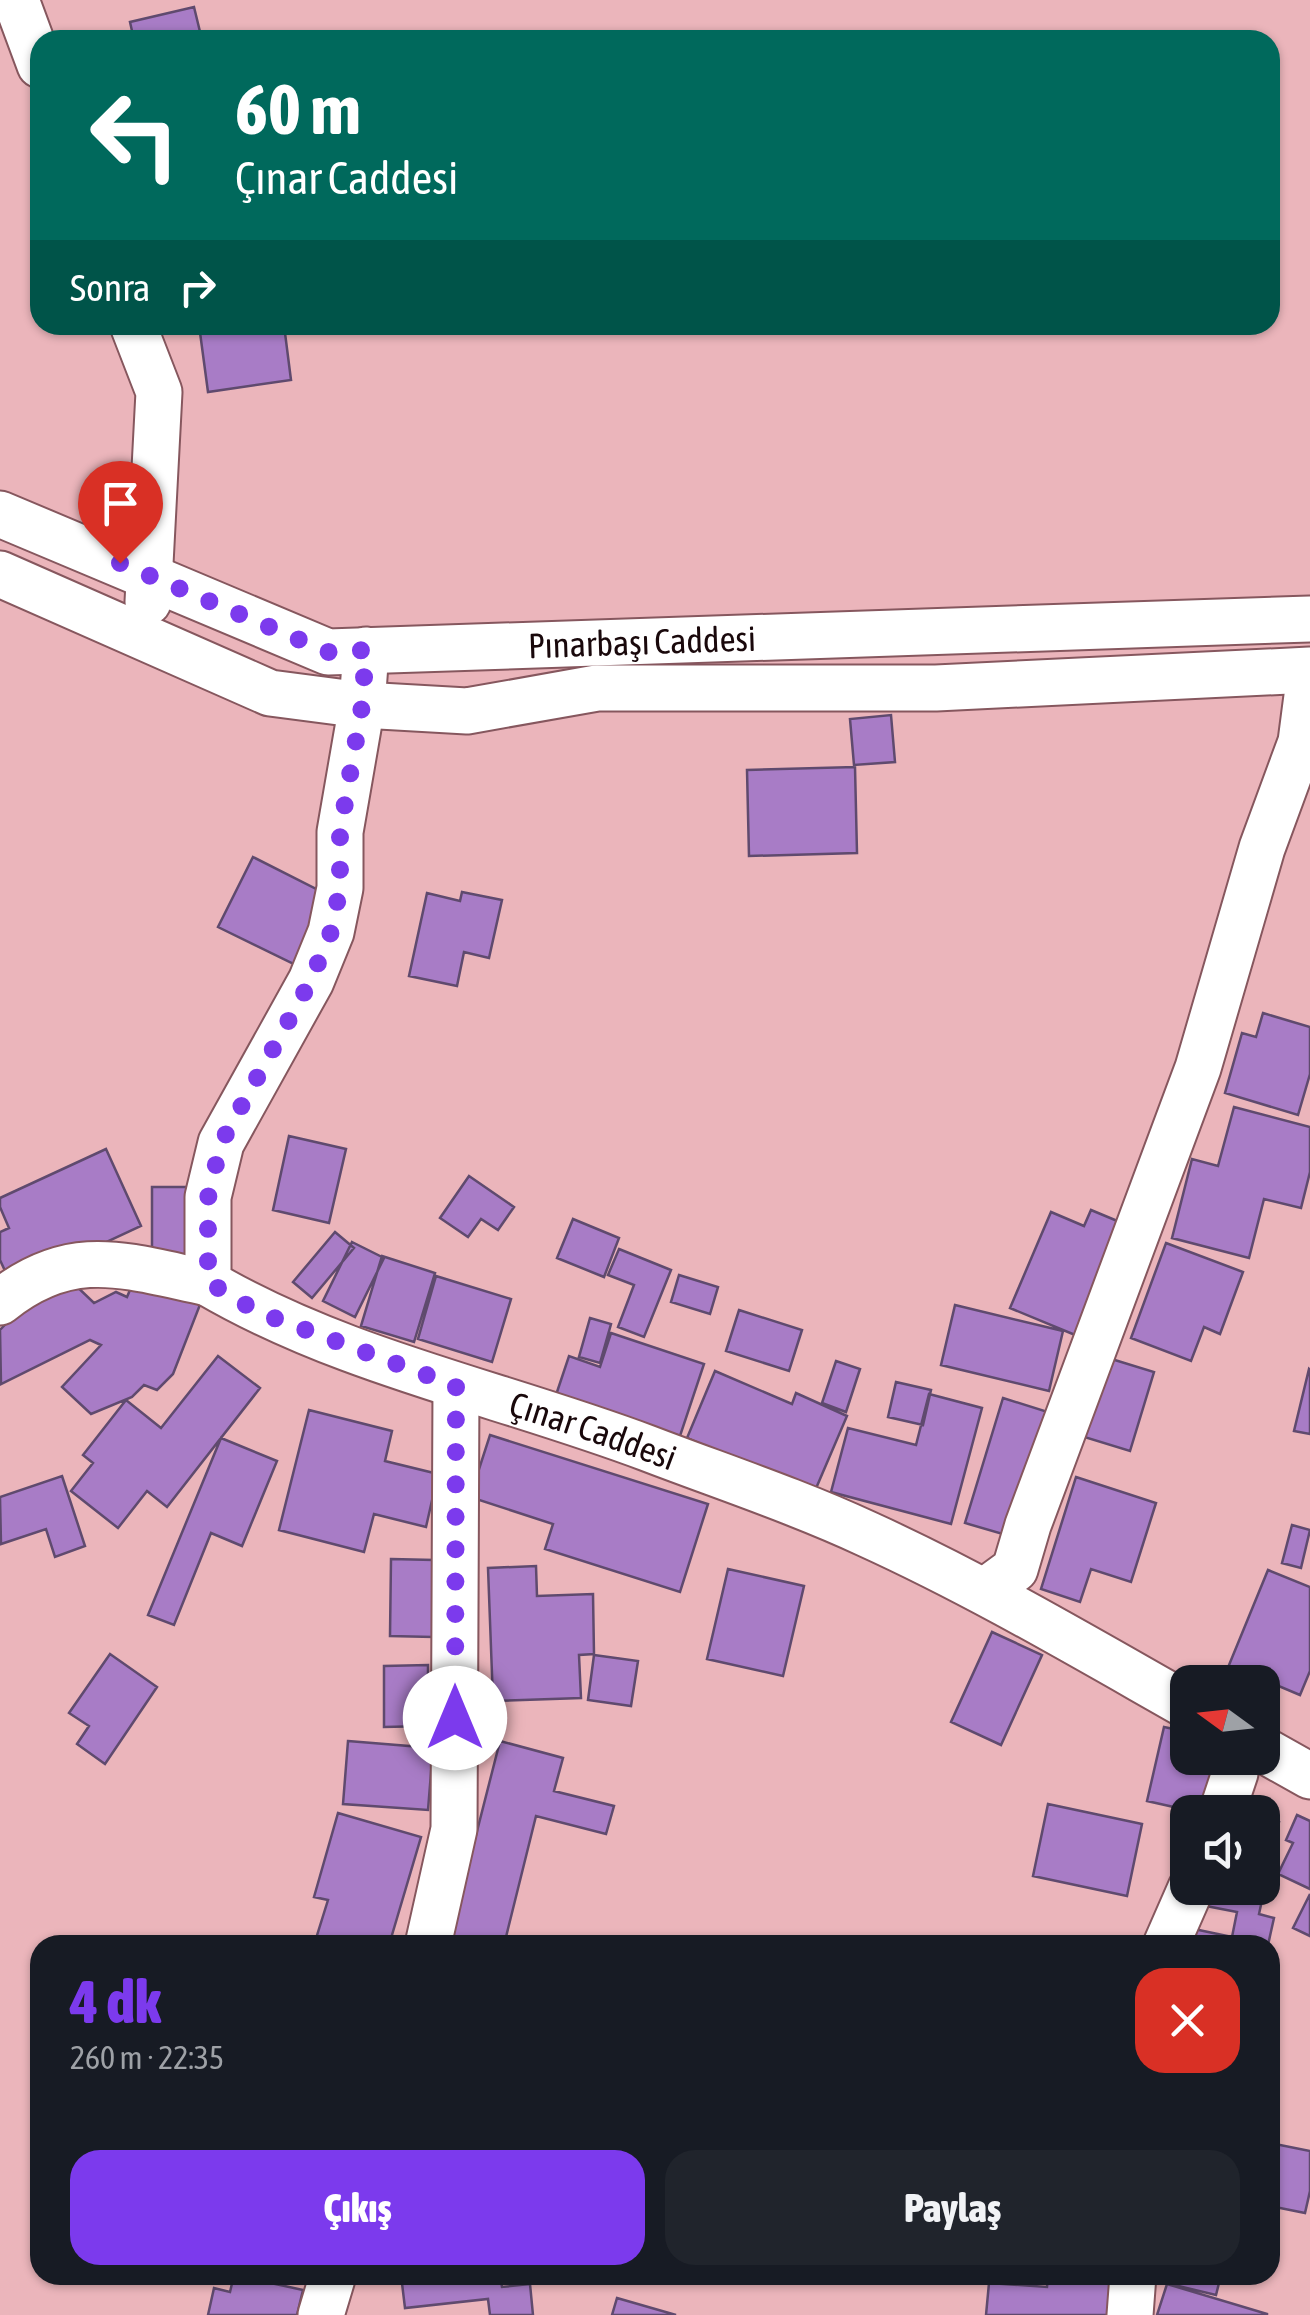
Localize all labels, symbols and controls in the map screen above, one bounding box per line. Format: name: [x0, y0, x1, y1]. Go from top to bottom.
text: 60 m: [235, 69, 361, 149]
icon: left: [70, 70, 200, 200]
text: Çınar Caddesi: [235, 152, 458, 204]
icon: right: [170, 260, 225, 315]
text: Sonra: [70, 266, 150, 309]
pin: [78, 461, 163, 564]
icon: arrive: [93, 476, 148, 531]
street label: Pınarbaşı Caddesi: [527, 618, 756, 665]
street label: Çınar Caddesi: [505, 1383, 682, 1477]
north arrow: [1170, 1665, 1280, 1775]
map controls: [1170, 1665, 1280, 1905]
position arrow: [403, 1666, 507, 1770]
button: sound: [1170, 1795, 1280, 1905]
text: 4 dk: [70, 1967, 161, 2036]
button: close: [1135, 1968, 1240, 2073]
text: 260 m · 22:35: [70, 2039, 224, 2076]
button: Çıkış: [70, 2150, 645, 2265]
button: Paylaş: [665, 2150, 1240, 2265]

